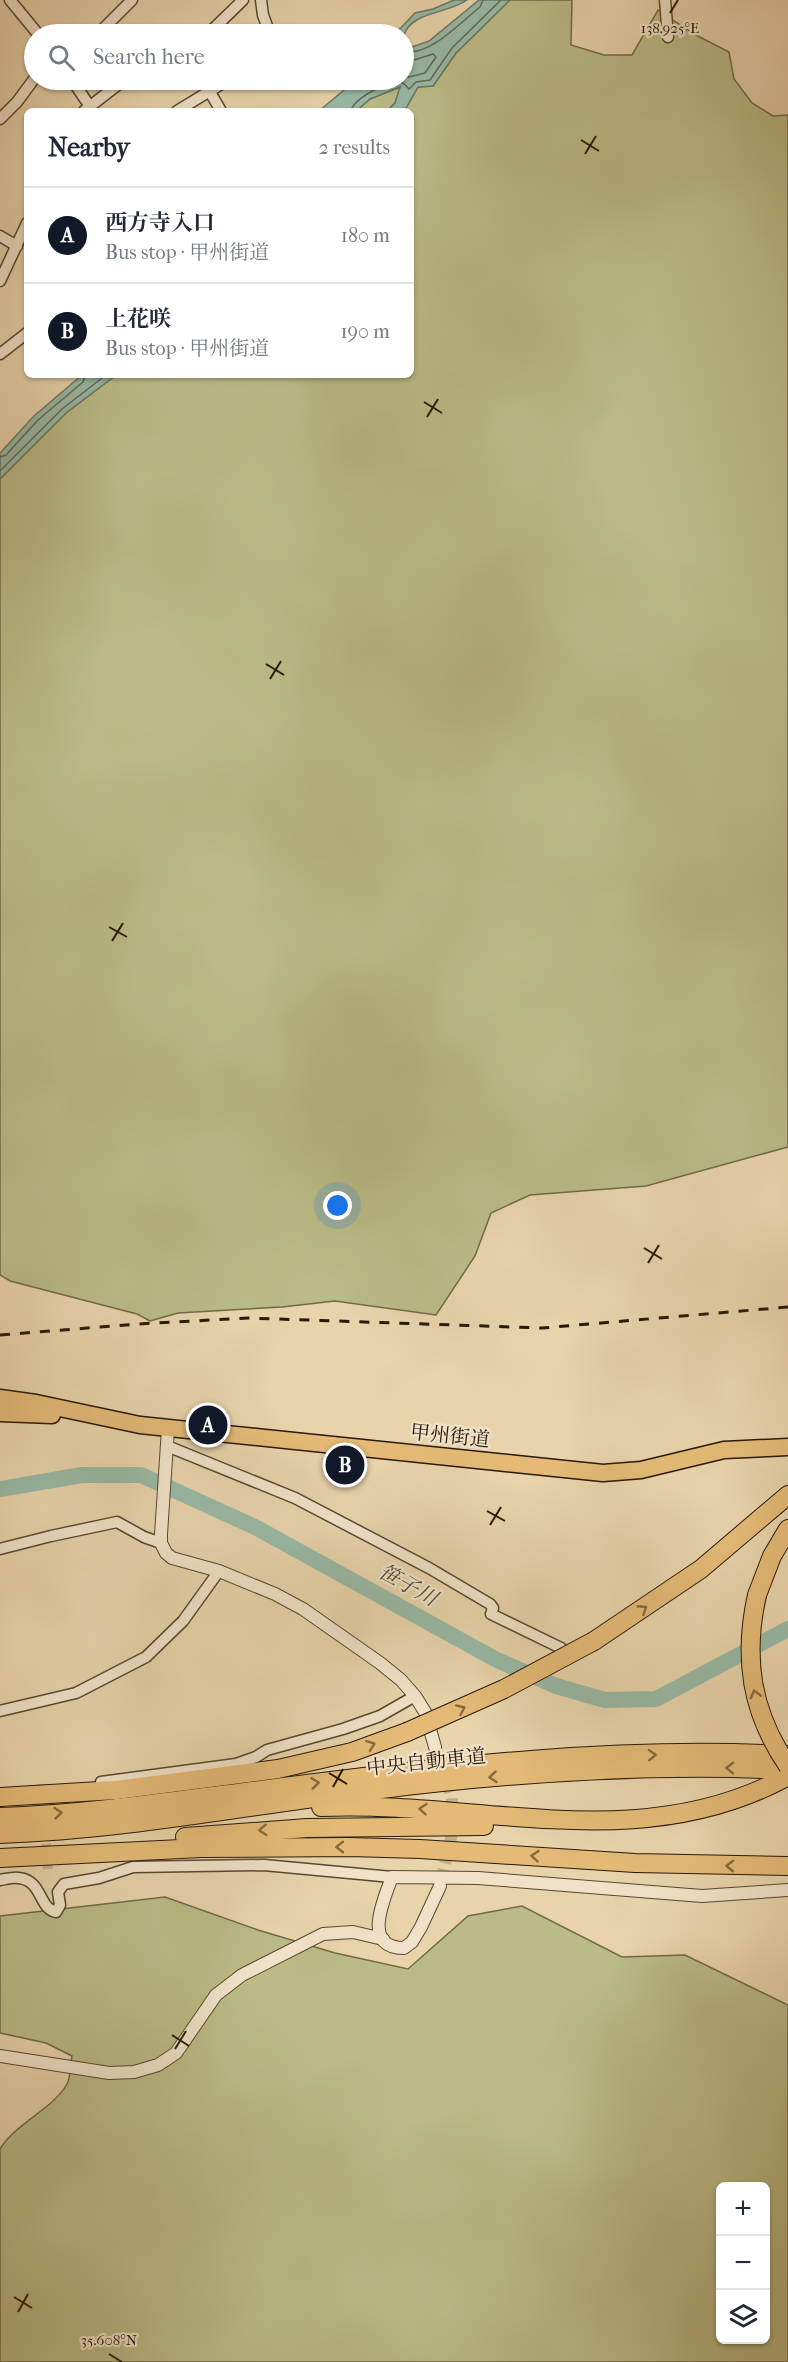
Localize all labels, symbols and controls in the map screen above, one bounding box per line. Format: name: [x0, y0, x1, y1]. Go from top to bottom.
text: 138.925°E: [641, 19, 699, 37]
search box: [24, 24, 414, 90]
icon: search: [45, 41, 78, 74]
text: Search here: [93, 44, 205, 70]
text: Nearby: [48, 132, 130, 163]
text: 2 results: [319, 136, 390, 159]
text: 西方寺入口: [105, 210, 215, 236]
text: A: [61, 224, 74, 247]
text: 180 m: [341, 224, 390, 247]
text: Bus stop · 甲州街道: [105, 241, 269, 264]
text: 上花咲: [105, 306, 171, 332]
text: B: [61, 320, 74, 343]
text: 190 m: [340, 320, 390, 343]
text: Bus stop · 甲州街道: [105, 337, 269, 360]
your location: [323, 1191, 352, 1220]
pin: A: [188, 1402, 228, 1448]
street label: 甲州街道: [409, 1420, 491, 1452]
pin: B: [326, 1442, 364, 1488]
water label: 笹子川: [375, 1559, 443, 1612]
one-way arrow: [636, 1605, 647, 1616]
one-way arrow: [750, 1689, 763, 1699]
one-way arrow: [455, 1705, 466, 1717]
one-way arrow: [365, 1740, 376, 1752]
street label: 中央自動車道: [365, 1744, 487, 1780]
one-way arrow: [647, 1748, 656, 1761]
one-way arrow: [725, 1762, 734, 1774]
one-way arrow: [488, 1770, 497, 1783]
one-way arrow: [310, 1777, 319, 1790]
one-way arrow: [418, 1803, 427, 1816]
one-way arrow: [54, 1807, 63, 1820]
one-way arrow: [258, 1824, 267, 1837]
one-way arrow: [336, 1841, 345, 1853]
one-way arrow: [530, 1850, 539, 1863]
one-way arrow: [725, 1860, 734, 1872]
map controls: [716, 2182, 770, 2344]
button: +: [716, 2182, 770, 2236]
button: −: [716, 2236, 770, 2290]
button: layers: [716, 2290, 770, 2344]
text: 35.608°N: [81, 2331, 138, 2349]

